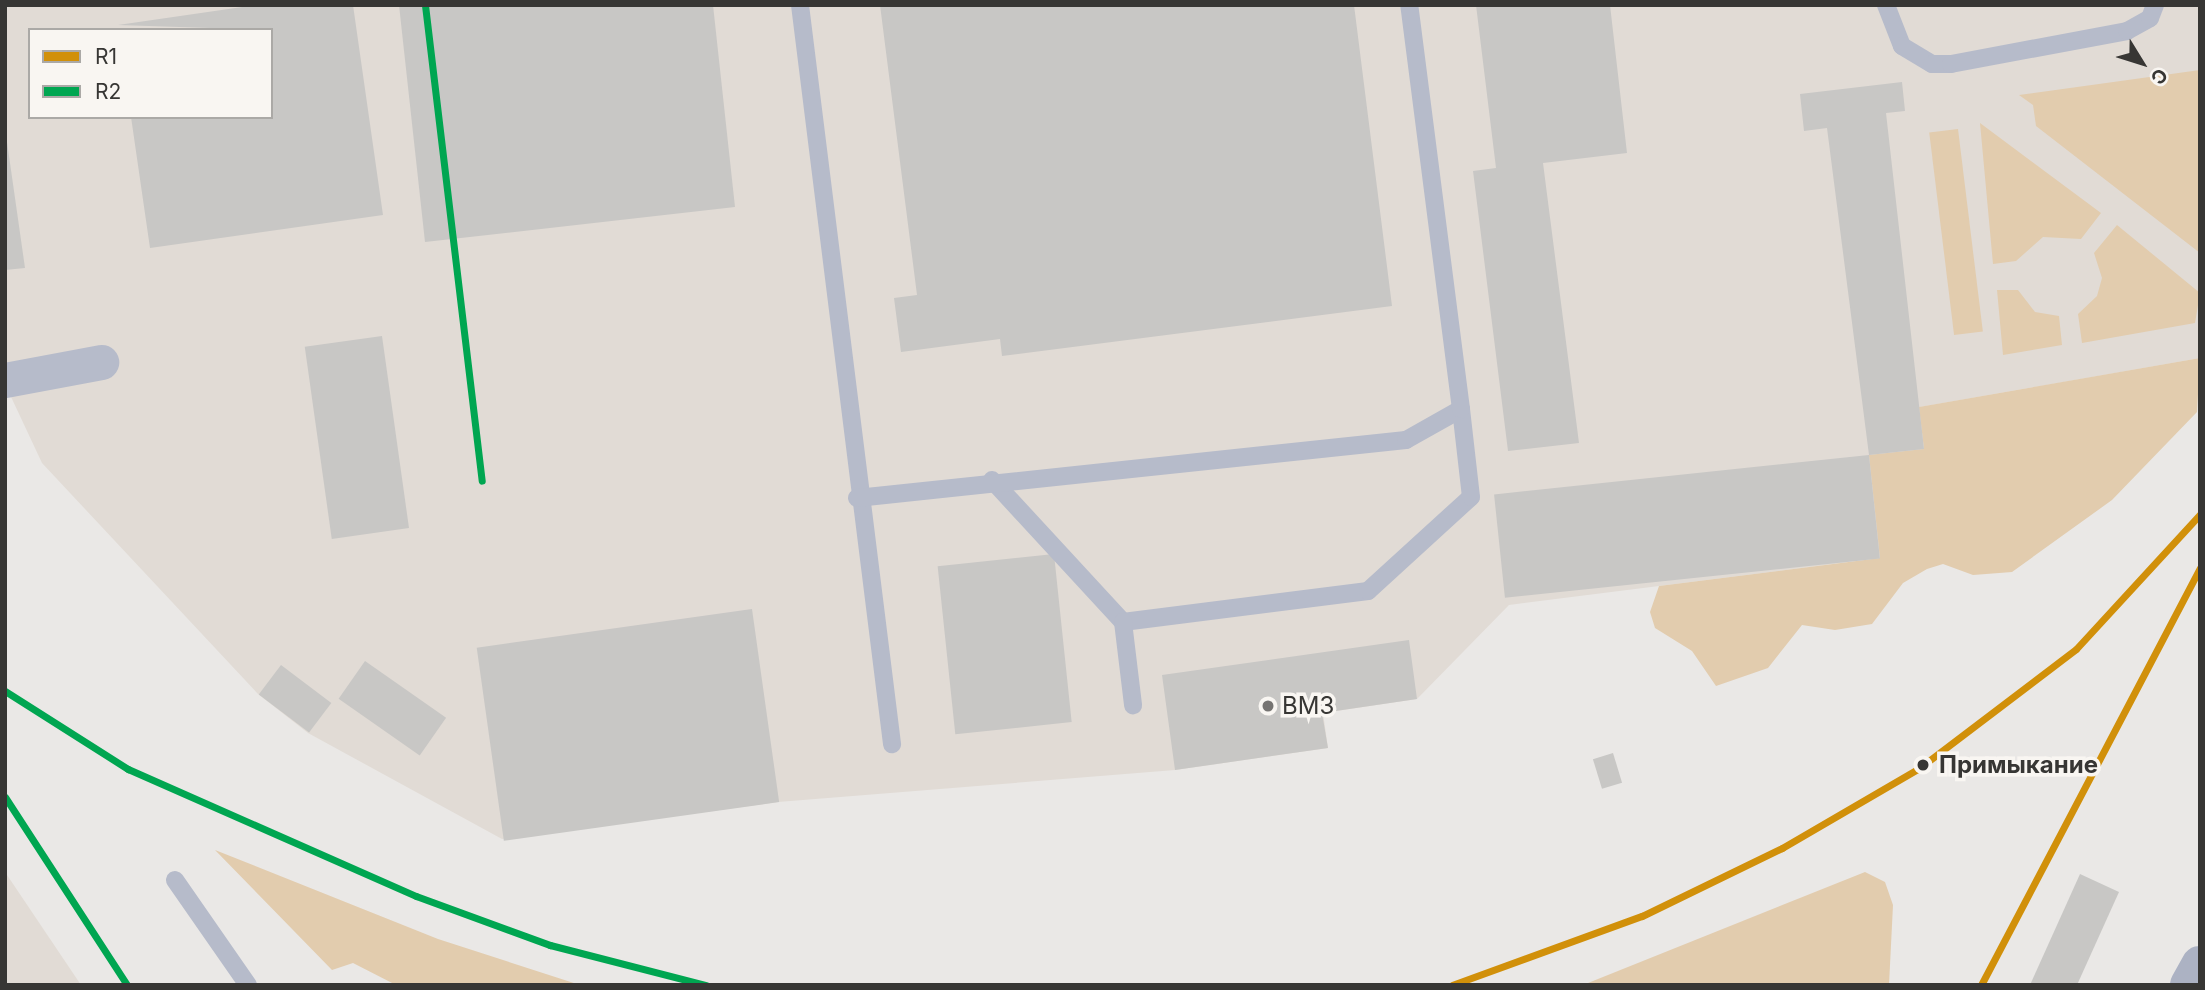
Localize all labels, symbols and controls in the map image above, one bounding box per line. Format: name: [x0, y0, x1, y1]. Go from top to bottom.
legend: [28, 28, 273, 119]
north arrow: [2107, 28, 2177, 98]
text: R1: [95, 44, 117, 69]
text: С: [2146, 64, 2172, 89]
text: R2: [95, 79, 121, 104]
place label: ВМЗ: [1282, 692, 1334, 720]
marker: ВМЗ: [1260, 698, 1276, 714]
place label: Примыкание: [1939, 751, 2098, 779]
marker: Примыкание: [1913, 755, 1933, 775]

